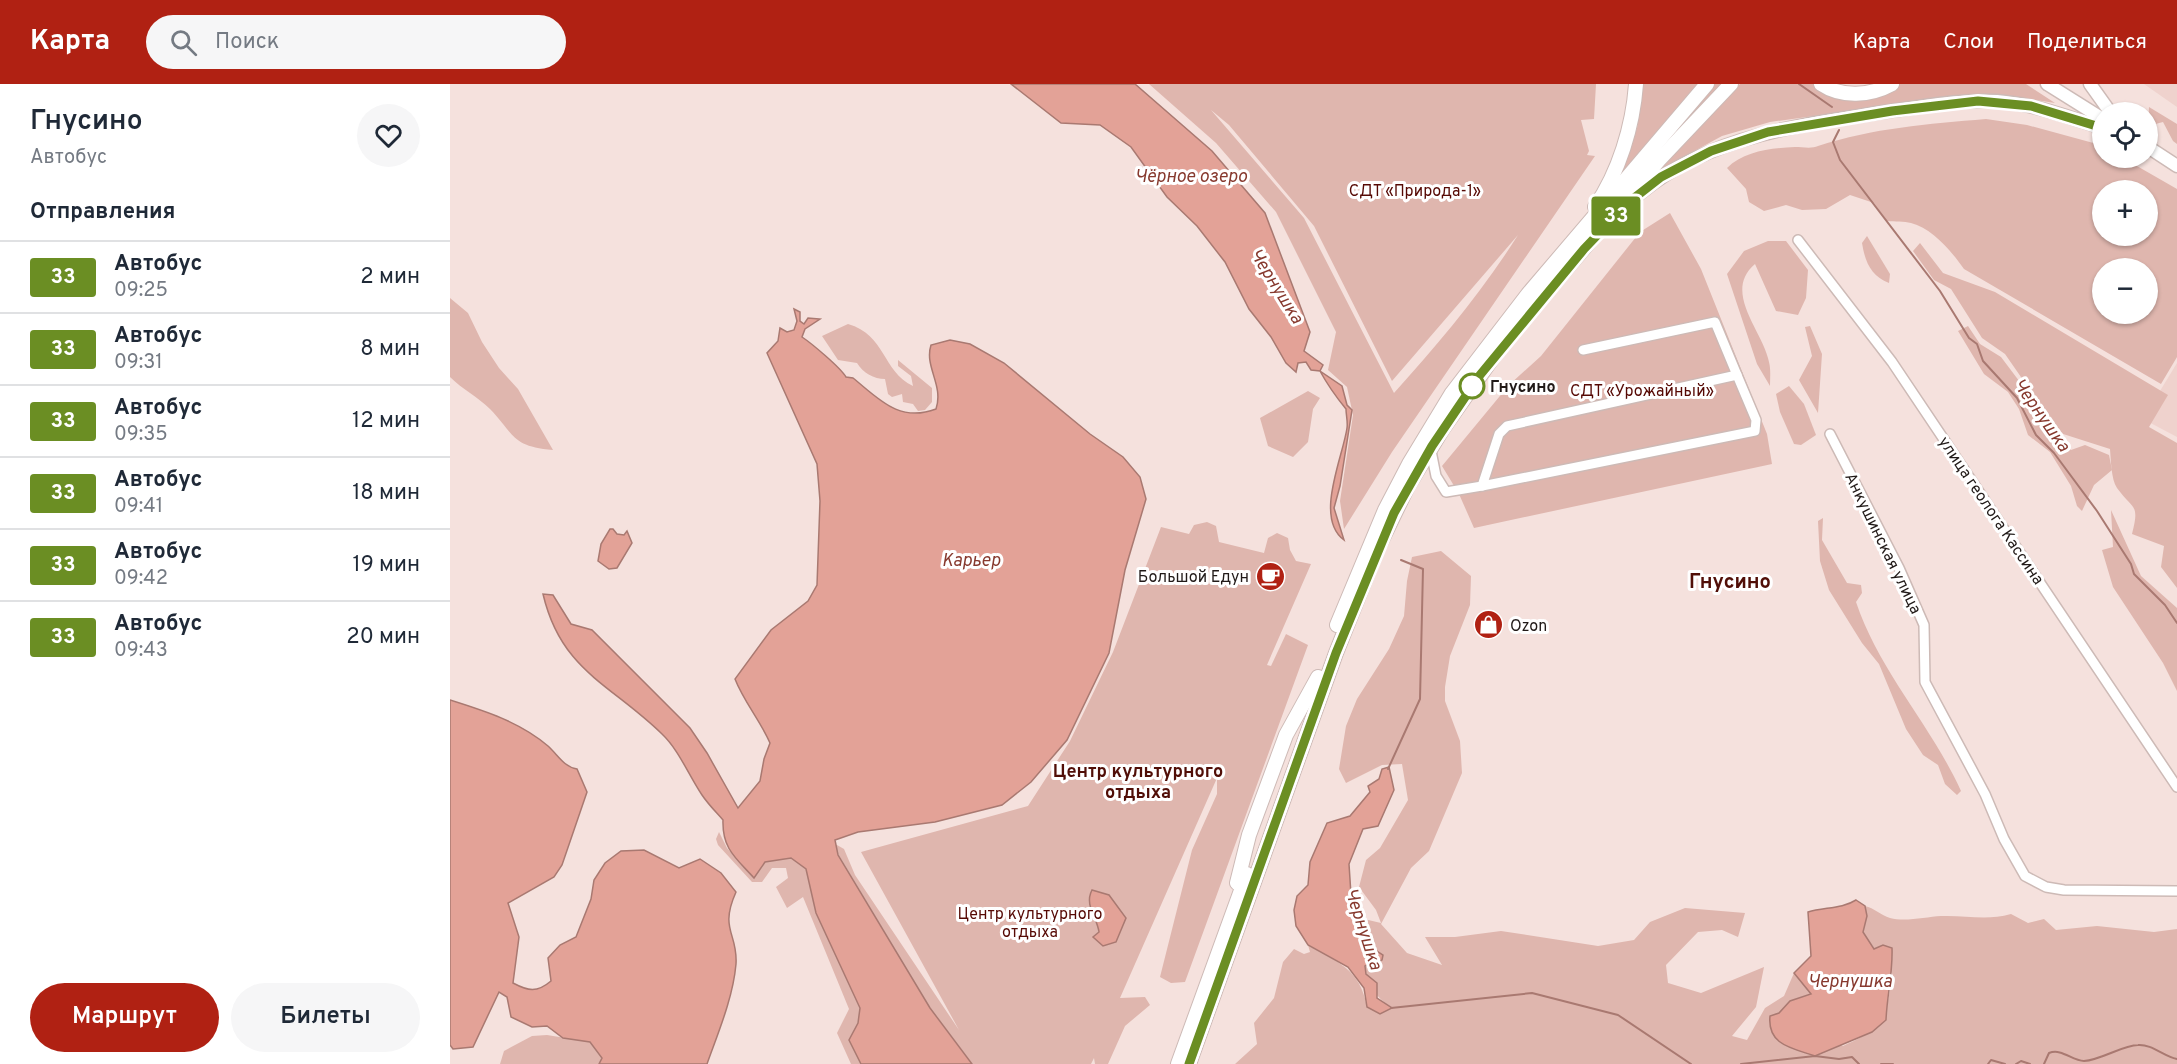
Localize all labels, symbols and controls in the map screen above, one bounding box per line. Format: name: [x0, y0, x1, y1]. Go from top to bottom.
search box: [146, 15, 566, 69]
text: Карта: [30, 24, 110, 60]
icon: search: [167, 26, 200, 59]
text: Поиск: [215, 29, 279, 56]
text: Карта: [1853, 29, 1910, 56]
text: Слои: [1943, 29, 1994, 56]
text: Поделиться: [2027, 29, 2147, 56]
map controls: [2092, 102, 2158, 324]
button: locate: [2092, 102, 2158, 168]
text: Гнусино: [30, 104, 142, 140]
button: heart: [357, 104, 420, 167]
text: Автобус: [30, 145, 107, 171]
water label: Чёрное озеро: [1135, 166, 1248, 189]
button: +: [2092, 180, 2158, 246]
park label: СДТ «Природа-1»: [1349, 182, 1481, 202]
line badge: 33: [1589, 196, 1643, 236]
text: Отправления: [30, 199, 175, 226]
text: 33: [1603, 203, 1629, 230]
water label: Чернушка: [1244, 245, 1308, 329]
text: Автобус: [114, 251, 202, 278]
button: −: [2092, 258, 2158, 324]
text: 33: [50, 264, 76, 291]
text: 2 мин: [360, 264, 420, 291]
text: 09:25: [114, 278, 168, 304]
text: Автобус: [114, 323, 202, 350]
text: 33: [50, 336, 76, 363]
text: 8 мин: [360, 336, 420, 363]
text: 09:31: [114, 350, 163, 376]
marker: Гнусино: [1459, 373, 1485, 399]
water label: Чернушка: [2007, 375, 2075, 457]
place label: Гнусино: [1490, 378, 1556, 398]
park label: СДТ «Урожайный»: [1570, 382, 1714, 402]
text: Автобус: [114, 395, 202, 422]
text: 33: [50, 408, 76, 435]
text: 12 мин: [352, 408, 420, 435]
text: 09:35: [114, 422, 168, 448]
street label: улица геолога Кассина: [1933, 433, 2048, 589]
text: Автобус: [114, 467, 202, 494]
street label: Анкушинская улица: [1839, 470, 1925, 618]
text: 33: [50, 480, 76, 507]
text: 18 мин: [352, 480, 420, 507]
text: 09:41: [114, 494, 163, 520]
text: Автобус: [114, 539, 202, 566]
water label: Карьер: [942, 550, 1000, 573]
text: 33: [50, 552, 76, 579]
text: 19 мин: [352, 552, 420, 579]
cafe icon: Большой Едун: [1254, 560, 1286, 592]
text: 09:42: [114, 566, 168, 592]
place label: Большой Едун: [1138, 568, 1249, 588]
district label: Гнусино: [1689, 570, 1771, 596]
shop icon: Ozon: [1473, 609, 1505, 641]
text: Автобус: [114, 611, 202, 638]
place label: Ozon: [1510, 617, 1547, 637]
text: 33: [50, 624, 76, 651]
text: 20 мин: [346, 624, 420, 651]
text: 09:43: [114, 638, 168, 664]
district label: Центр культурного отдыха: [1053, 761, 1223, 805]
water label: Чернушка: [1339, 886, 1387, 974]
park label: Центр культурного отдыха: [958, 905, 1103, 943]
water label: Чернушка: [1808, 971, 1893, 994]
button: Маршрут: [30, 983, 219, 1052]
button: Билеты: [231, 983, 420, 1052]

